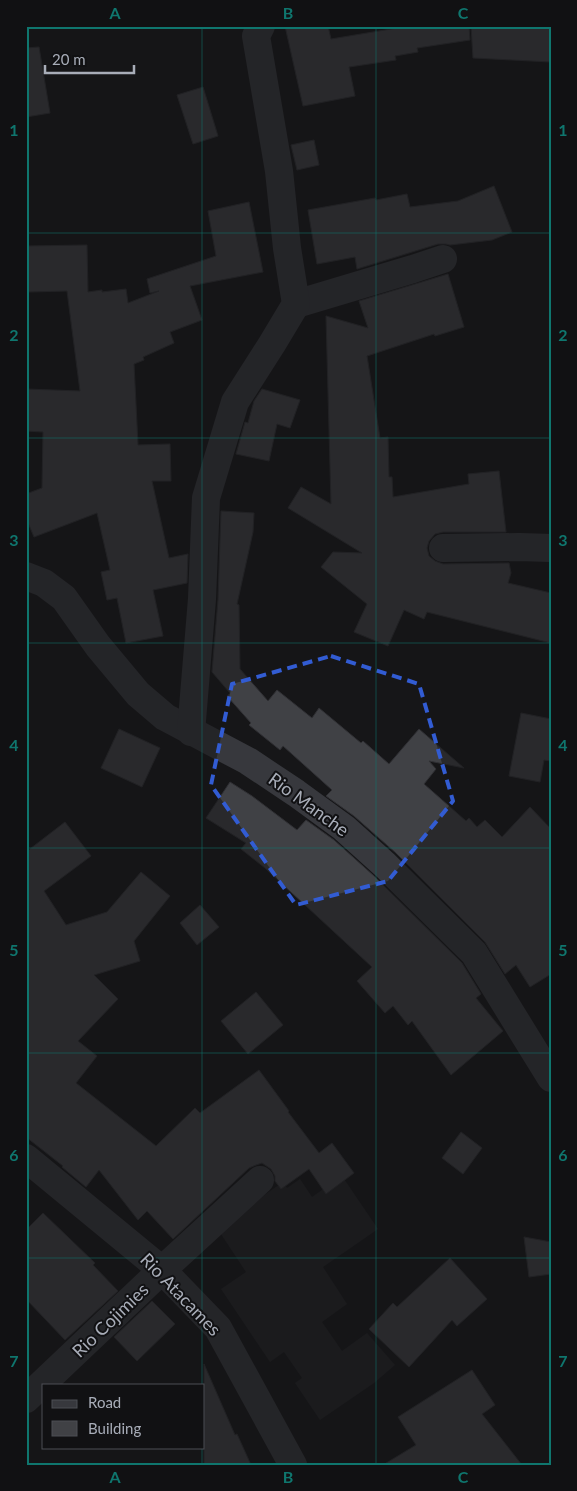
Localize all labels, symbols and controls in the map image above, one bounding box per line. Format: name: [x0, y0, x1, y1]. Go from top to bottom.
text: A: [108, 3, 121, 22]
text: B: [283, 3, 293, 22]
text: C: [458, 3, 469, 22]
scale bar: [45, 42, 134, 74]
text: 20 m: [52, 50, 86, 68]
text: 1: [9, 120, 19, 139]
text: 1: [558, 120, 568, 139]
text: 2: [9, 325, 19, 344]
text: 2: [558, 325, 568, 344]
text: 3: [9, 530, 19, 549]
text: 3: [558, 530, 568, 549]
text: 4: [9, 735, 19, 754]
text: 4: [558, 735, 568, 754]
street label: Rio Manche: [265, 768, 353, 840]
text: 5: [9, 940, 19, 959]
text: 5: [558, 940, 568, 959]
text: 6: [9, 1145, 19, 1164]
text: 6: [558, 1145, 568, 1164]
street label: Rio Atacames: [136, 1248, 226, 1340]
street label: Rio Cojimies: [67, 1278, 153, 1362]
text: 7: [9, 1351, 19, 1370]
text: 7: [558, 1351, 568, 1370]
legend: [42, 1384, 205, 1448]
text: Road: [88, 1393, 121, 1411]
text: Building: [88, 1419, 141, 1437]
text: A: [108, 1467, 121, 1486]
text: B: [283, 1467, 293, 1486]
text: C: [458, 1467, 469, 1486]

